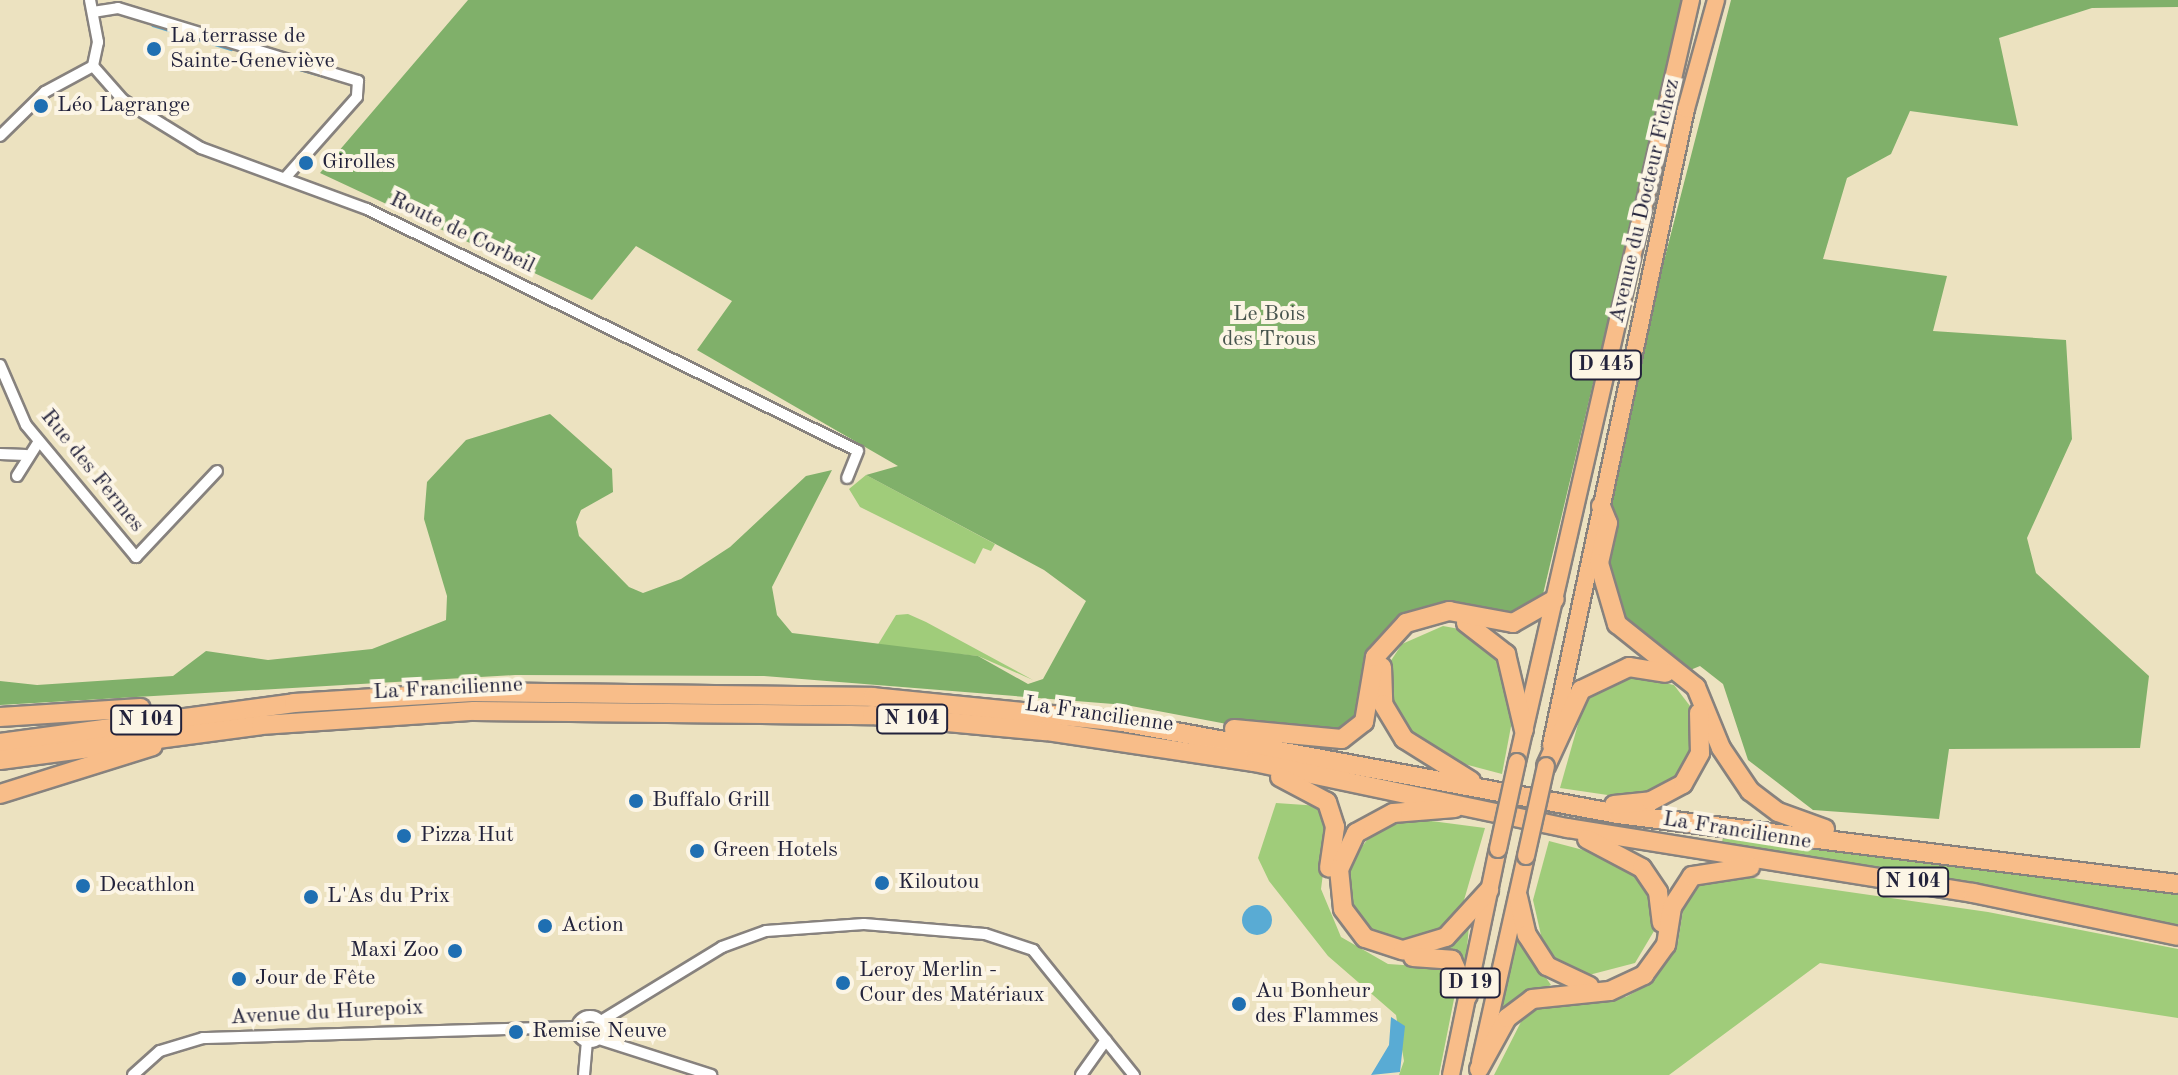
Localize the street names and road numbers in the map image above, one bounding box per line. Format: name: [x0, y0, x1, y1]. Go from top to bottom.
street label: Avenue du Docteur Fichez: [1604, 76, 1686, 326]
street label: Route de Corbeil: [385, 186, 539, 280]
road number: D 445: [1568, 349, 1644, 381]
street label: Rue des Fermes: [34, 404, 150, 538]
street label: La Francilienne: [373, 672, 523, 706]
street label: La Francilienne: [1023, 692, 1175, 738]
road number: N 104: [876, 703, 948, 735]
road number: N 104: [110, 704, 182, 736]
street label: La Francilienne: [1661, 806, 1813, 856]
road number: N 104: [1877, 866, 1949, 898]
road number: D 19: [1438, 967, 1502, 999]
street label: Avenue du Hurepoix: [230, 995, 424, 1031]

